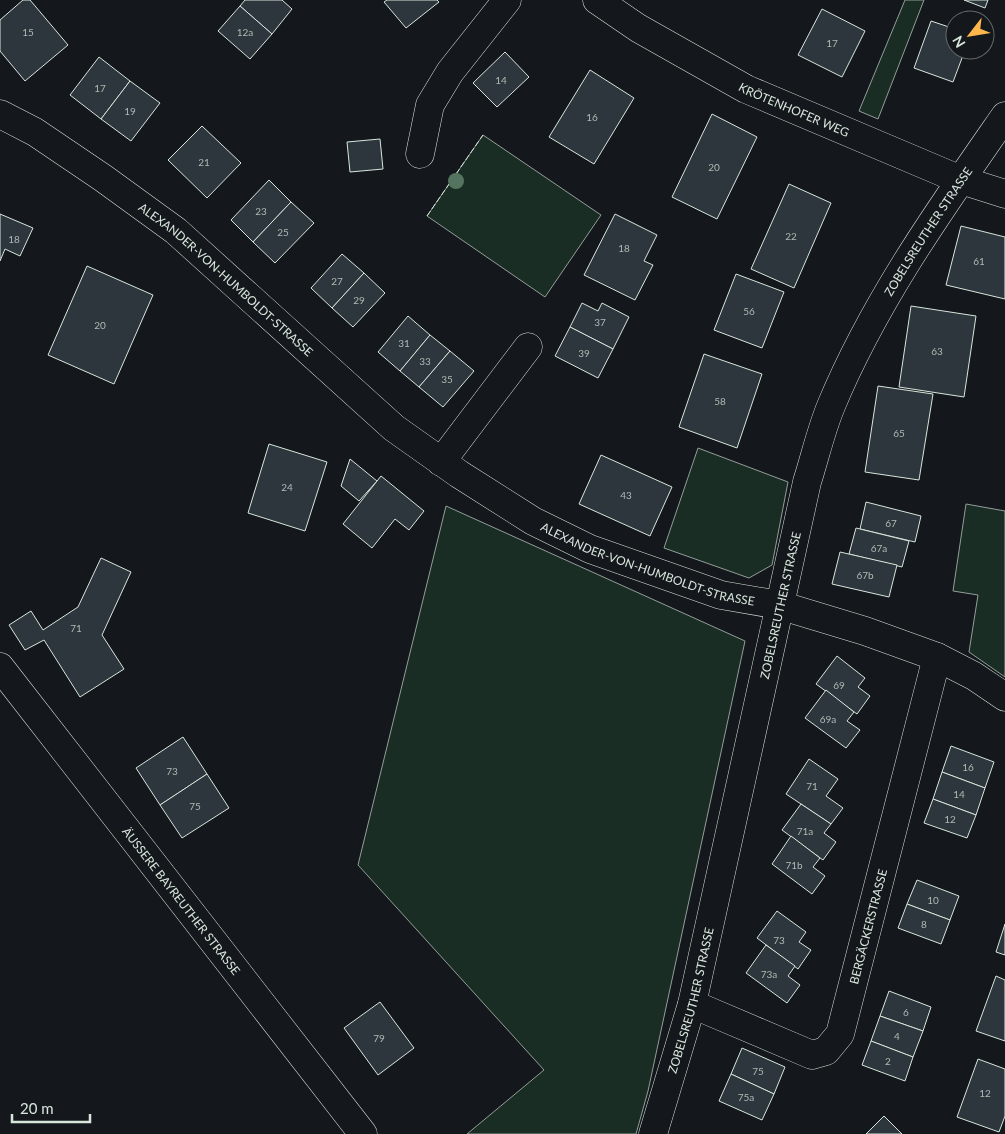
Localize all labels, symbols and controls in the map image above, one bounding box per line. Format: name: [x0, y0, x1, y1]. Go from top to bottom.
north arrow: [945, 10, 995, 60]
house number: 15: [22, 26, 34, 38]
house number: 12a: [237, 26, 253, 38]
text: N: [948, 33, 968, 51]
house number: 17: [826, 37, 838, 49]
house number: 14: [495, 74, 507, 86]
street label: KRÖTENHOFER WEG: [736, 79, 852, 140]
house number: 17: [94, 82, 106, 94]
house number: 19: [124, 105, 136, 117]
house number: 16: [586, 111, 598, 123]
house number: 21: [198, 156, 210, 168]
house number: 20: [708, 161, 720, 173]
street label: ZOBELSREUTHER STRASSE: [881, 164, 975, 298]
street label: ALEXANDER-VON-HUMBOLDT-STRASSE: [136, 199, 317, 359]
house number: 23: [255, 205, 267, 217]
house number: 25: [277, 226, 289, 238]
house number: 22: [785, 230, 797, 242]
house number: 18: [8, 233, 20, 245]
house number: 18: [618, 242, 630, 254]
house number: 61: [973, 255, 985, 267]
house number: 27: [331, 275, 343, 287]
house number: 29: [353, 294, 365, 306]
house number: 56: [743, 305, 755, 317]
house number: 37: [594, 316, 606, 328]
house number: 20: [94, 319, 106, 331]
house number: 31: [398, 337, 410, 349]
house number: 63: [931, 345, 943, 357]
house number: 39: [578, 347, 590, 359]
house number: 33: [419, 355, 431, 367]
house number: 35: [441, 373, 453, 385]
house number: 58: [714, 395, 726, 407]
house number: 65: [893, 427, 905, 439]
house number: 24: [281, 481, 293, 493]
house number: 43: [620, 489, 632, 501]
house number: 67: [885, 517, 897, 529]
street label: ALEXANDER-VON-HUMBOLDT-STRASSE: [539, 519, 756, 608]
street label: ZOBELSREUTHER STRASSE: [756, 530, 803, 680]
house number: 67a: [871, 542, 887, 554]
house number: 67b: [856, 569, 874, 581]
house number: 71: [70, 622, 82, 634]
house number: 69: [833, 679, 845, 691]
house number: 69a: [820, 713, 836, 725]
house number: 16: [962, 761, 974, 773]
house number: 73: [166, 765, 178, 777]
house number: 71: [806, 780, 818, 792]
house number: 14: [953, 788, 965, 800]
house number: 75: [189, 800, 201, 812]
house number: 12: [944, 813, 956, 825]
street label: ÄUSSERE BAYREUTHER STRASSE: [120, 824, 244, 978]
house number: 71a: [797, 825, 813, 837]
house number: 71b: [785, 859, 803, 871]
street label: BERGÄCKERSTRASSE: [846, 867, 890, 986]
house number: 10: [927, 894, 939, 906]
house number: 8: [921, 918, 927, 930]
street label: ZOBELSREUTHER STRASSE: [664, 926, 716, 1075]
house number: 73: [773, 934, 785, 946]
house number: 73a: [761, 968, 777, 980]
house number: 6: [903, 1006, 909, 1018]
house number: 4: [894, 1030, 900, 1042]
house number: 79: [373, 1032, 385, 1044]
house number: 2: [885, 1055, 891, 1067]
house number: 75: [752, 1065, 764, 1077]
house number: 12: [979, 1087, 991, 1099]
house number: 75a: [738, 1091, 754, 1103]
scale bar: [12, 1092, 90, 1124]
text: 20 m: [20, 1099, 54, 1117]

